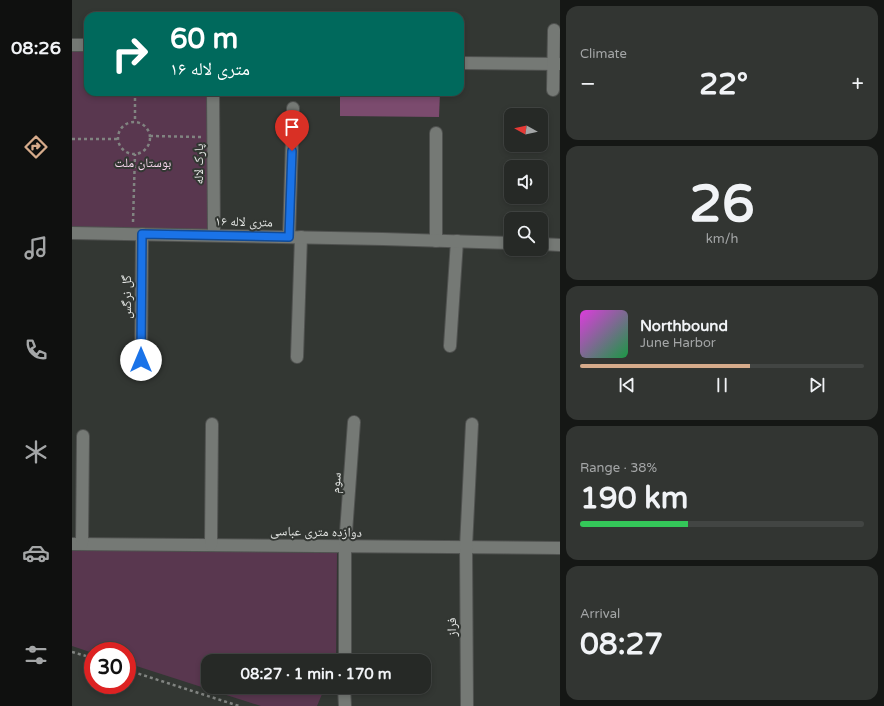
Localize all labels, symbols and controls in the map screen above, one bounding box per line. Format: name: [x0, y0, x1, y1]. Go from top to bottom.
text: 60 m: [170, 22, 238, 56]
icon: right: [104, 28, 156, 80]
text: 08:26: [11, 37, 61, 59]
text: Climate: [580, 46, 627, 62]
text: ۱۶ متری لاله: [170, 58, 250, 80]
text: 22°: [699, 66, 748, 103]
text: −: [580, 71, 596, 97]
text: +: [852, 71, 864, 97]
north arrow: [504, 108, 548, 152]
map controls: [504, 108, 548, 256]
pin: [275, 110, 309, 151]
icon: arrive: [281, 116, 303, 138]
icon: directions: [22, 133, 50, 161]
street label: پارک لاله: [191, 143, 207, 184]
park label: بوستان ملت: [115, 155, 171, 171]
button: sound: [504, 160, 548, 204]
text: 26: [689, 173, 755, 236]
button: search: [504, 212, 548, 256]
street label: ۱۶ متری لاله: [215, 213, 273, 231]
text: km/h: [706, 231, 738, 247]
icon: music: [22, 234, 50, 262]
street label: گل نرگس: [119, 274, 135, 319]
text: Northbound: [640, 317, 728, 335]
text: June Harbor: [640, 335, 716, 351]
icon: phone: [22, 336, 50, 364]
position arrow: [120, 339, 162, 381]
icon: previous: [616, 374, 638, 396]
icon: pause: [711, 374, 733, 396]
icon: next: [806, 374, 828, 396]
icon: climate: [22, 438, 50, 466]
text: Range · 38%: [580, 460, 657, 476]
street label: سوم: [327, 472, 345, 494]
text: 190 km: [580, 480, 688, 517]
street label: دوازده متری عباسی: [270, 523, 362, 541]
icon: car: [22, 539, 50, 567]
text: Arrival: [580, 606, 620, 622]
street label: فراز: [444, 618, 460, 637]
text: 08:27: [580, 626, 663, 663]
icon: filters: [22, 641, 50, 669]
speed limit sign: 30: [84, 642, 136, 694]
text: 08:27 · 1 min · 170 m: [241, 665, 391, 683]

